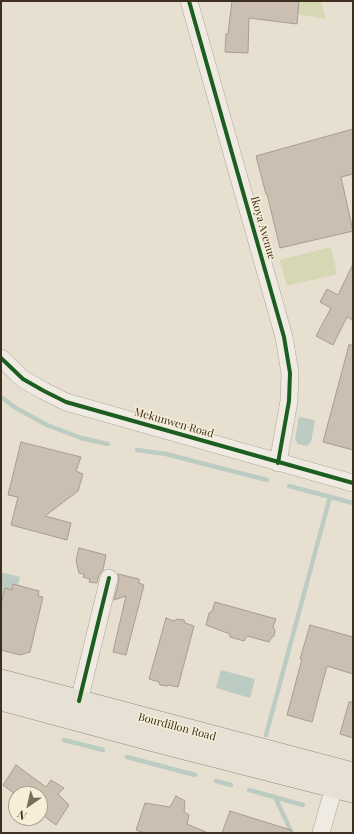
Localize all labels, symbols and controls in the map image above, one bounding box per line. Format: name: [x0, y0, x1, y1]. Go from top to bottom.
street label: Ikoya Avenue: [248, 195, 278, 261]
street label: Mekunwen Road: [133, 405, 215, 441]
street label: Bourdillon Road: [137, 710, 217, 744]
north arrow: [8, 786, 48, 826]
text: N: [14, 807, 29, 824]

